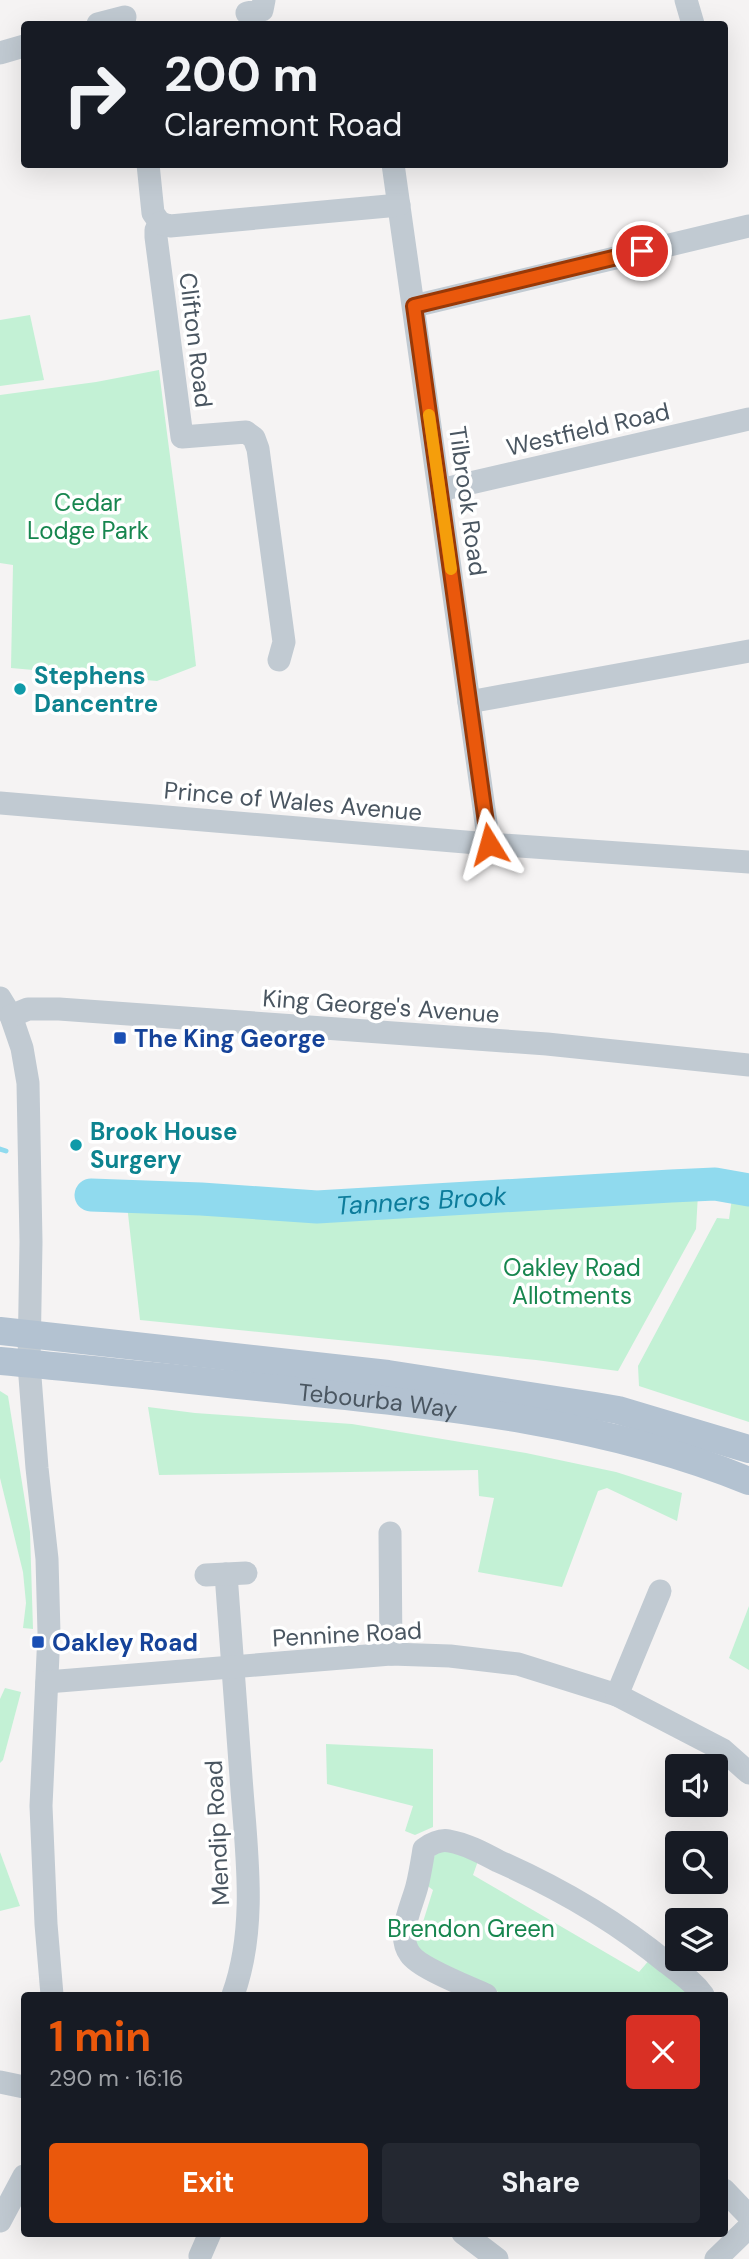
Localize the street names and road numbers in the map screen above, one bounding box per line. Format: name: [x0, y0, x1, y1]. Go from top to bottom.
street label: Clifton Road: [172, 271, 220, 409]
street label: Westfield Road: [503, 395, 673, 463]
street label: Tilbrook Road: [442, 424, 494, 578]
street label: Prince of Wales Avenue: [163, 774, 423, 828]
street label: King George's Avenue: [262, 982, 500, 1030]
street label: Tebourba Way: [297, 1376, 459, 1425]
street label: Pennine Road: [271, 1615, 423, 1653]
street label: Mendip Road: [198, 1759, 236, 1907]

